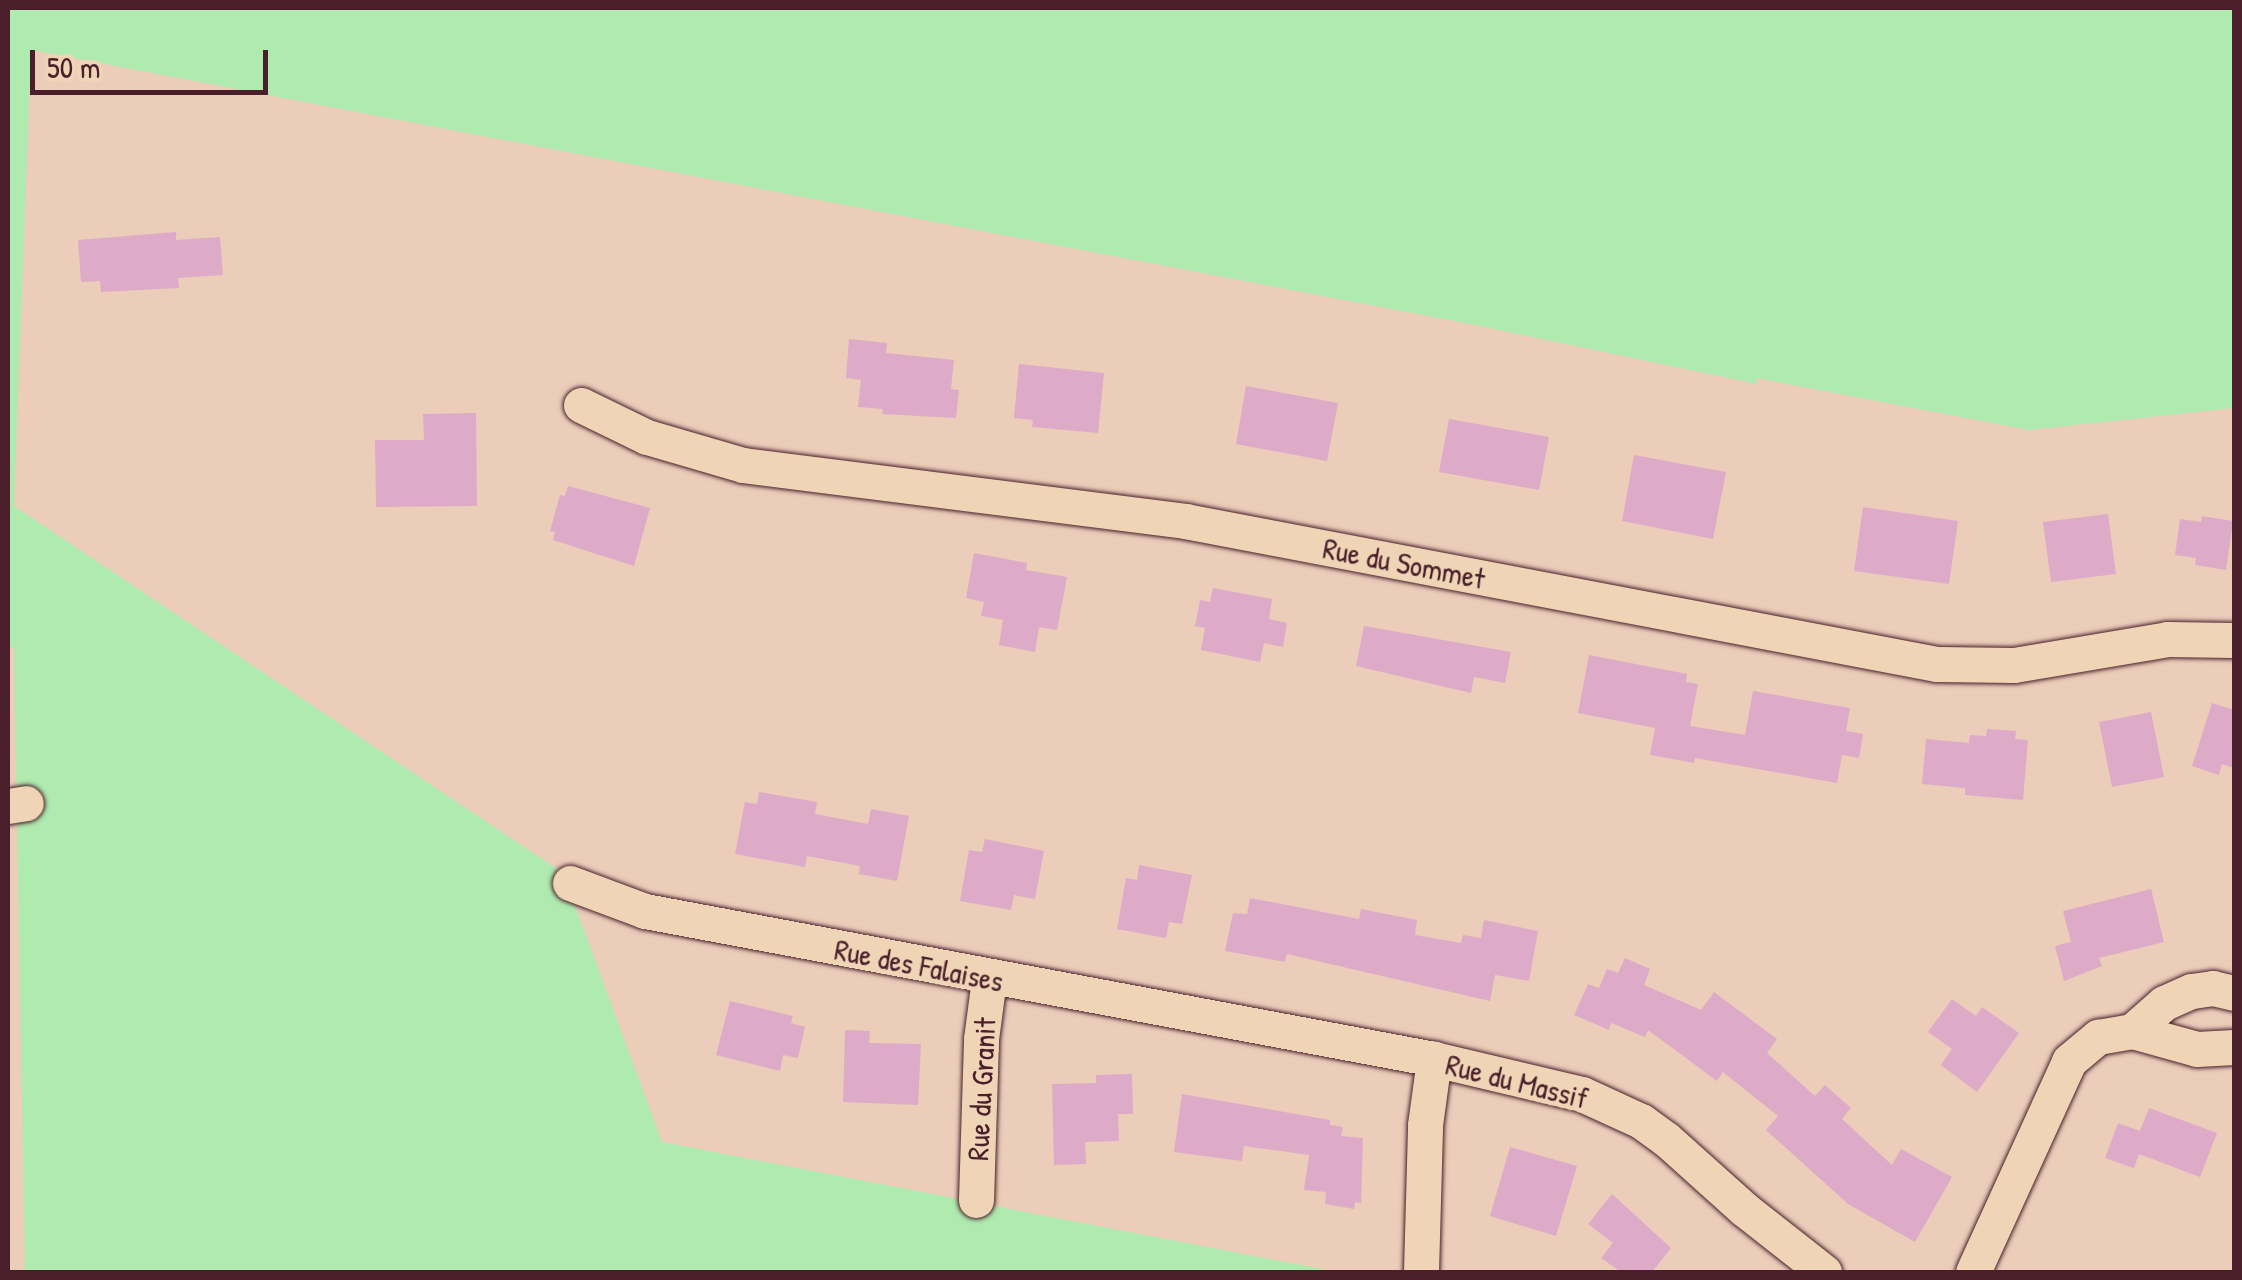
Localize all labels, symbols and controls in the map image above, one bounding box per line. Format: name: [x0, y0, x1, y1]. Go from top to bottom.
scale bar: [35, 30, 272, 92]
text: 50 m: [47, 47, 100, 87]
street label: Rue du Sommet: [1320, 530, 1488, 596]
street label: Rue des Falaises: [832, 931, 1006, 999]
street label: Rue du Granit: [959, 1016, 1003, 1162]
street label: Rue du Massif: [1442, 1046, 1592, 1116]

